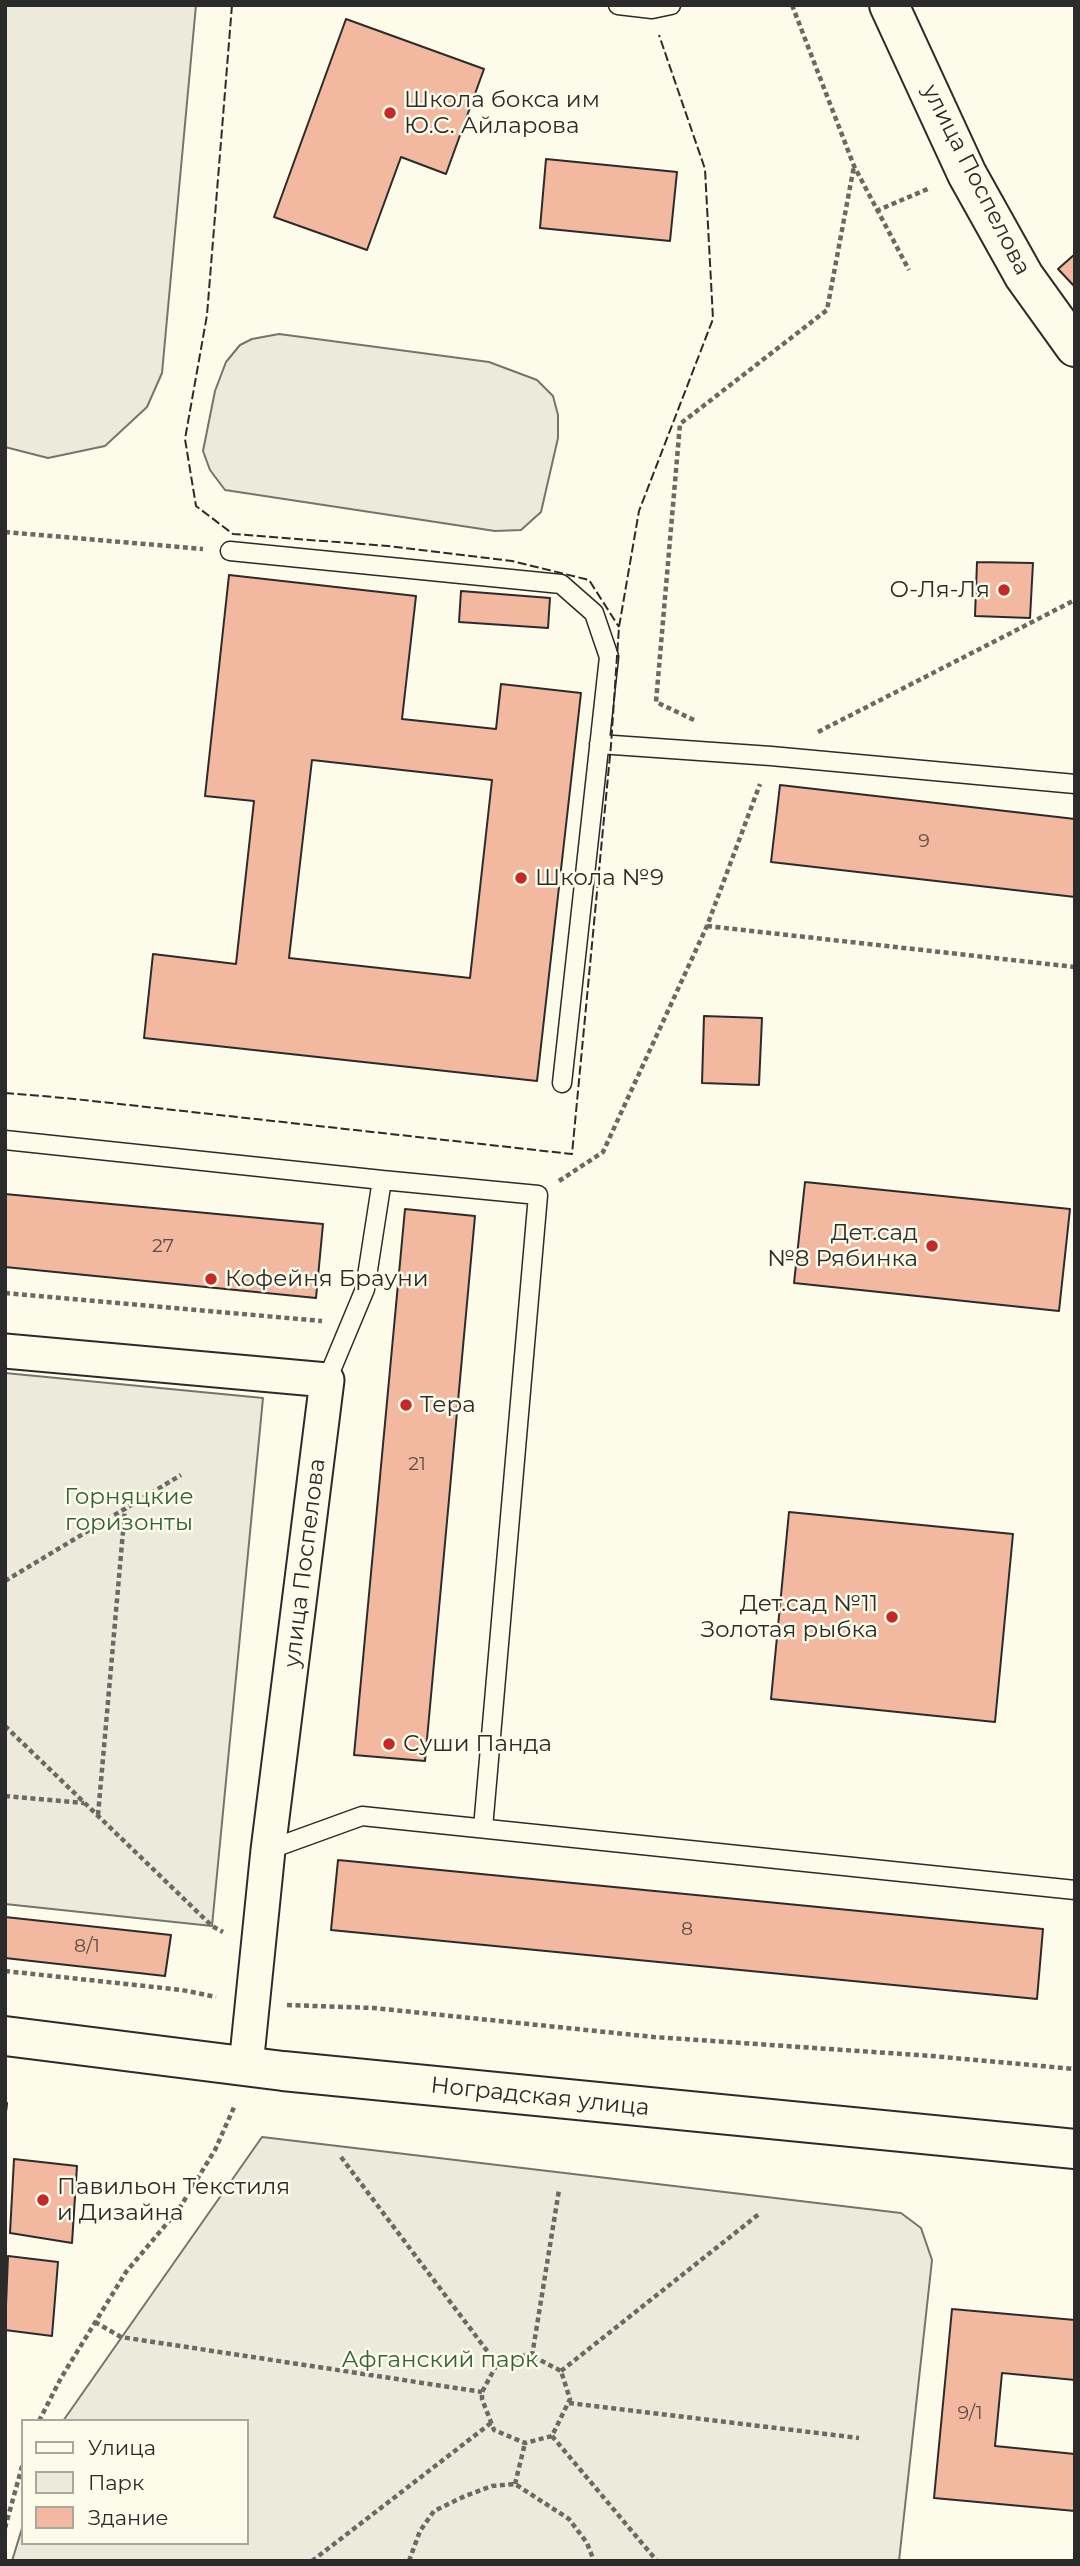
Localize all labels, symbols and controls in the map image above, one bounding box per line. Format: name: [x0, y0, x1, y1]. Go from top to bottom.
street label: улица Поспелова: [916, 80, 1036, 280]
place label: Школа бокса им Ю.С. Айларова: [404, 86, 600, 140]
marker: Школа бокса им Ю.С. Айларова: [382, 105, 398, 121]
place label: О-Ля-Ля: [890, 576, 990, 604]
marker: О-Ля-Ля: [996, 582, 1012, 598]
house number: 9: [918, 830, 930, 852]
place label: Школа №9: [535, 864, 664, 892]
marker: Школа №9: [513, 870, 529, 886]
place label: Дет.сад №8 Рябинка: [767, 1219, 918, 1273]
house number: 27: [152, 1235, 174, 1257]
marker: Дет.сад №8 Рябинка: [924, 1238, 940, 1254]
place label: Кофейня Брауни: [225, 1265, 429, 1293]
marker: Кофейня Брауни: [203, 1271, 219, 1287]
place label: Тера: [420, 1391, 476, 1419]
marker: Тера: [398, 1397, 414, 1413]
house number: 21: [408, 1453, 426, 1475]
street label: улица Поспелова: [278, 1457, 332, 1669]
park label: Горняцкие горизонты: [64, 1483, 194, 1537]
place label: Дет.сад №11 Золотая рыбка: [701, 1590, 878, 1644]
marker: Дет.сад №11 Золотая рыбка: [884, 1609, 900, 1625]
place label: Суши Панда: [403, 1730, 552, 1758]
marker: Суши Панда: [381, 1736, 397, 1752]
house number: 8: [681, 1918, 693, 1940]
house number: 8/1: [74, 1935, 100, 1957]
street label: Ноградская улица: [429, 2072, 651, 2122]
place label: Павильон Текстиля и Дизайна: [57, 2173, 290, 2227]
marker: Павильон Текстиля и Дизайна: [35, 2192, 51, 2208]
park label: Афганский парк: [342, 2346, 538, 2374]
house number: 9/1: [958, 2402, 982, 2424]
legend: [21, 2419, 248, 2545]
text: Улица: [88, 2435, 156, 2460]
text: Парк: [88, 2470, 144, 2495]
text: Здание: [88, 2505, 169, 2530]

